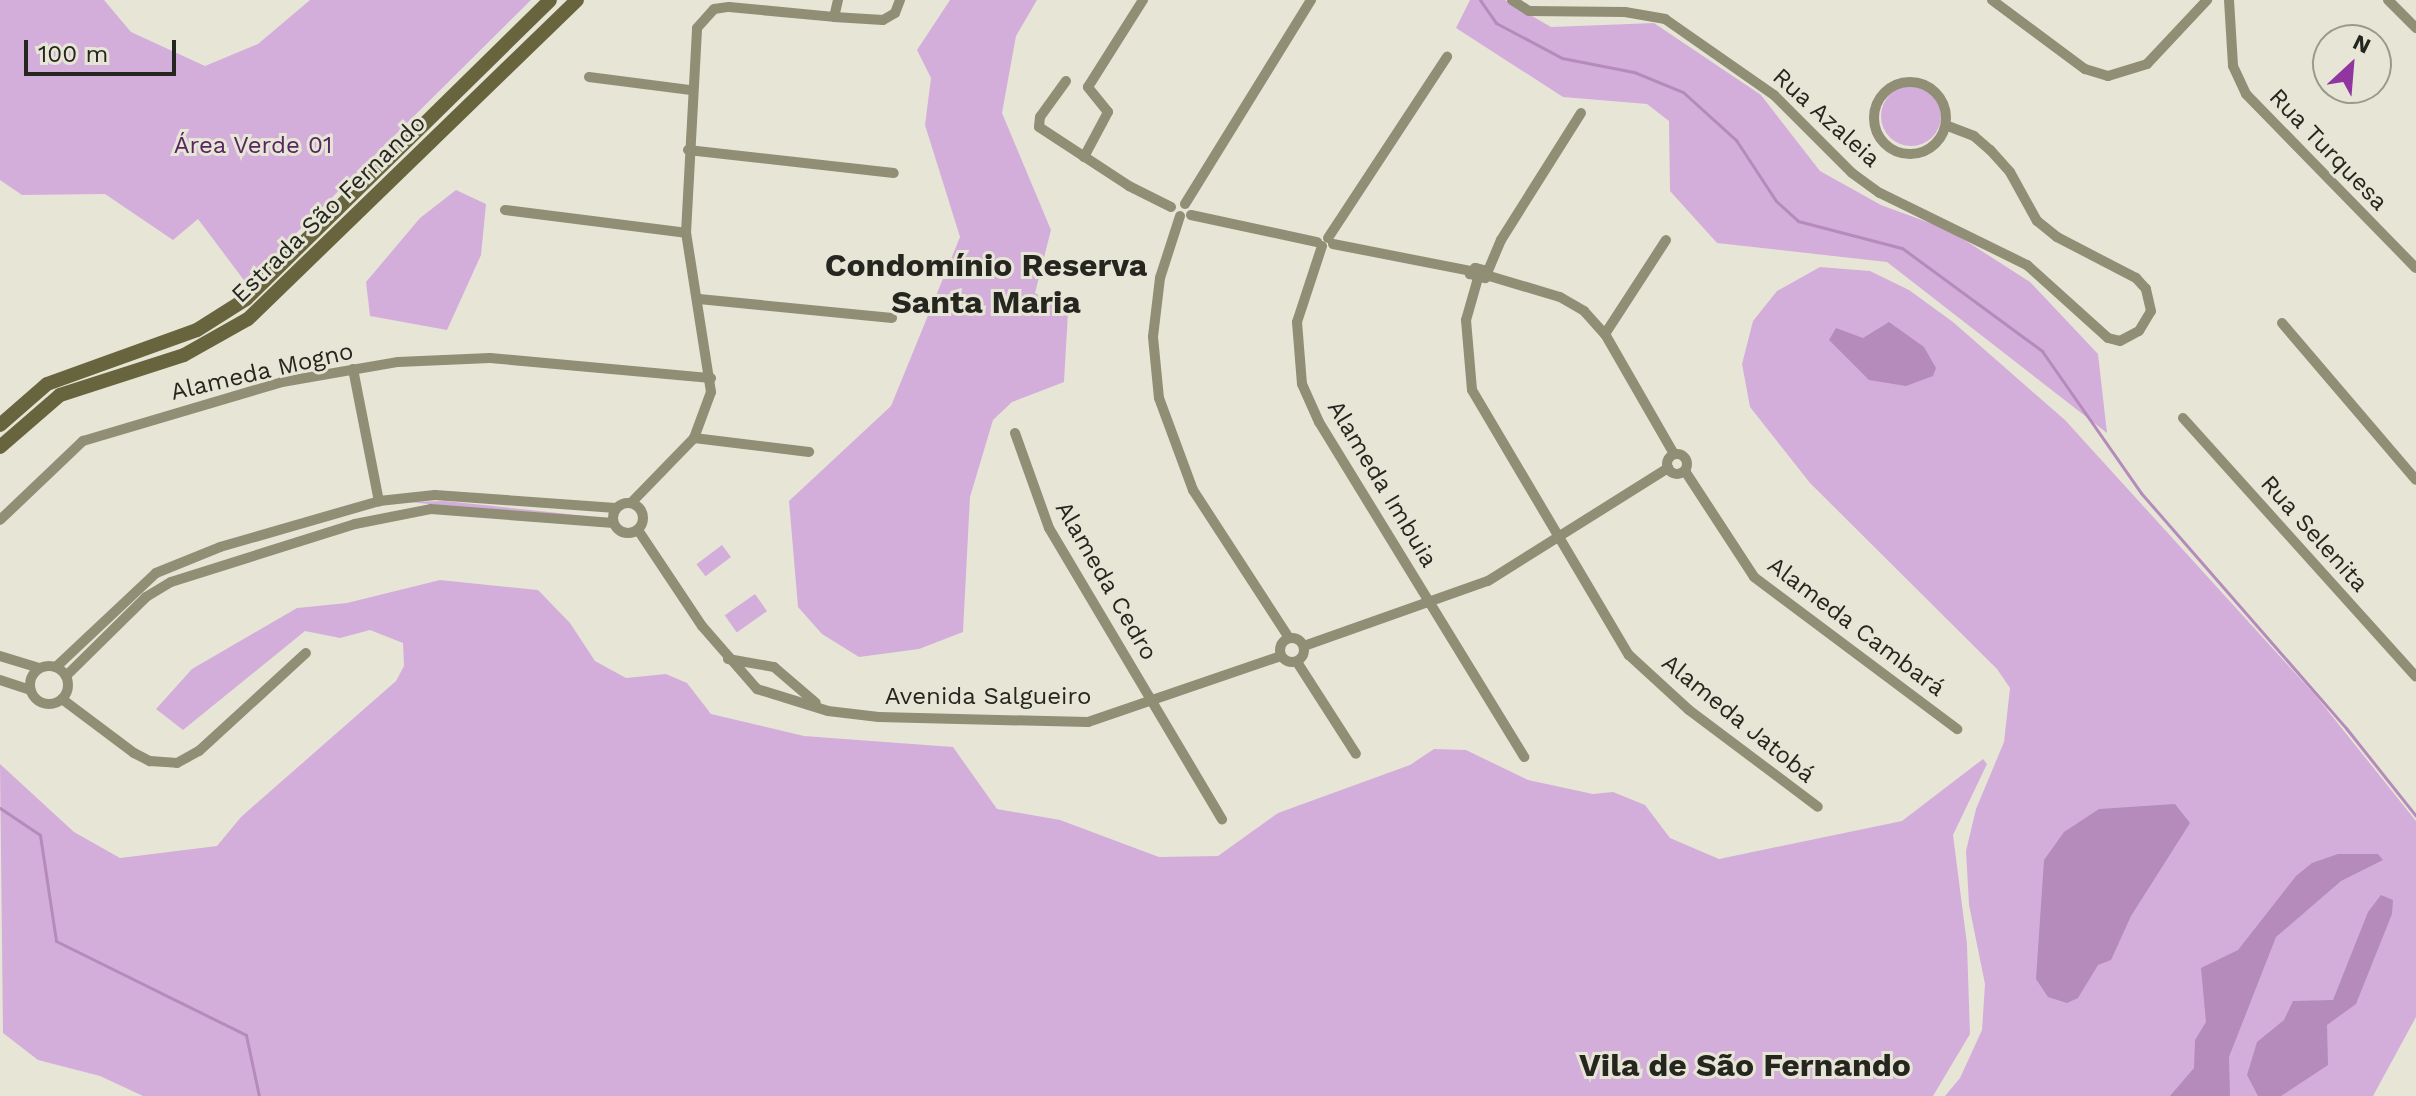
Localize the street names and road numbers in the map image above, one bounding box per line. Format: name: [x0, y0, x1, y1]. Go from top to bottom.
street label: Rua Azaleia: [1766, 62, 1886, 174]
street label: Rua Turquesa: [2262, 83, 2394, 217]
street label: Estrada São Fernando: [226, 109, 432, 309]
street label: Alameda Mogno: [168, 337, 356, 407]
street label: Alameda Imbuia: [1321, 395, 1443, 573]
street label: Rua Selenita: [2254, 470, 2374, 598]
street label: Alameda Cedro: [1049, 496, 1163, 666]
street label: Alameda Cambará: [1762, 551, 1950, 703]
street label: Alameda Jatobá: [1655, 648, 1821, 790]
street label: Avenida Salgueiro: [884, 683, 1092, 711]

